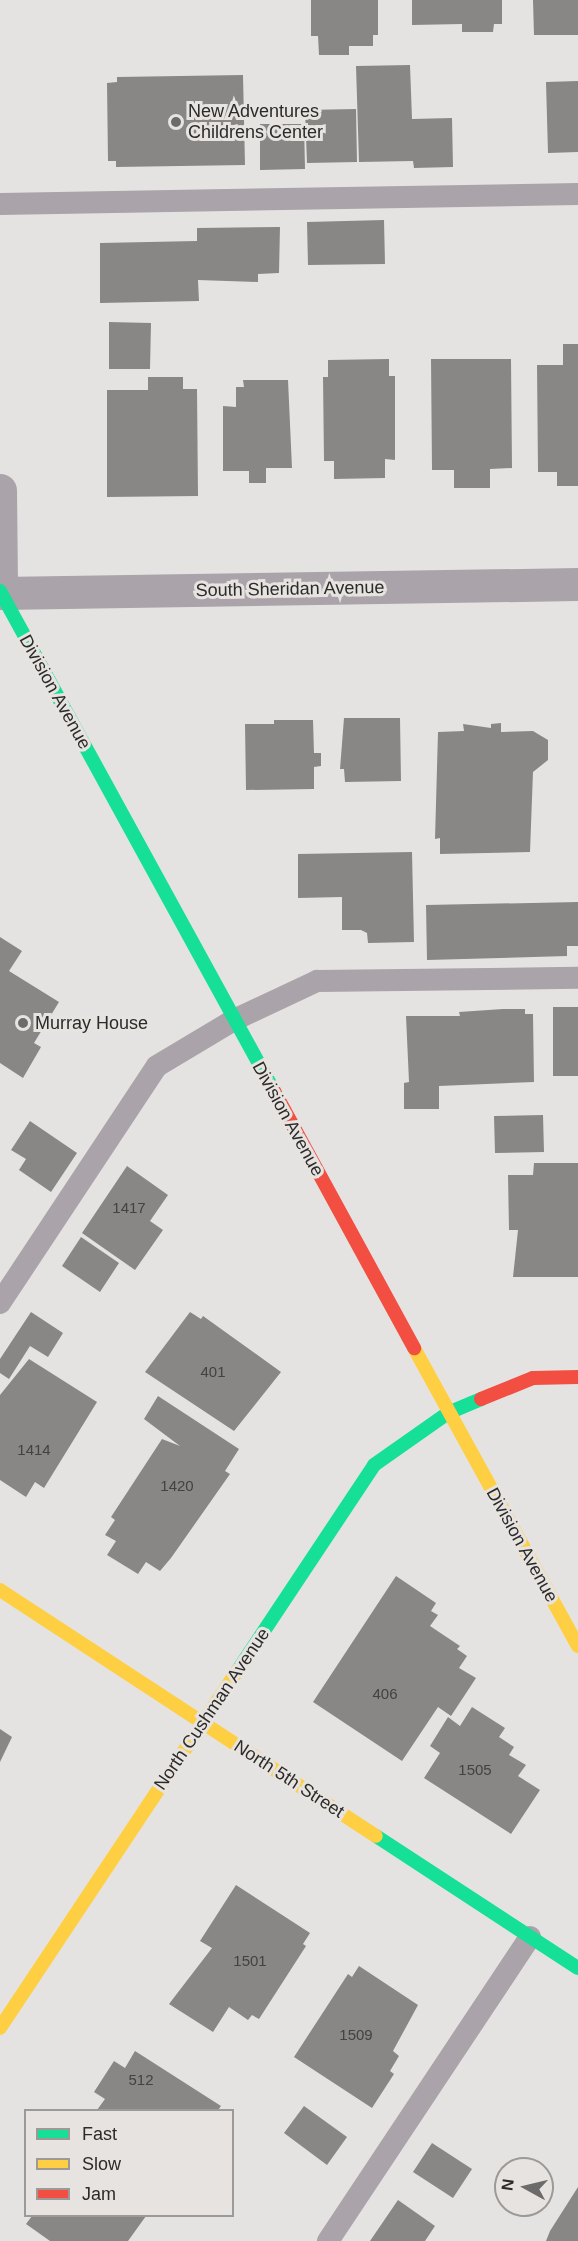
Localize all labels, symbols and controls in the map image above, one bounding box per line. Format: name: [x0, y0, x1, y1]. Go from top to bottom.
place label: New Adventures Childrens Center: [188, 101, 323, 144]
marker: New Adventures Childrens Center: [169, 115, 183, 129]
street label: South Sheridan Avenue: [195, 577, 385, 601]
street label: Division Avenue: [14, 630, 96, 754]
place label: Murray House: [35, 1012, 148, 1034]
marker: Murray House: [16, 1016, 30, 1030]
street label: Division Avenue: [247, 1057, 329, 1181]
house number: 1417: [112, 1199, 146, 1217]
house number: 401: [200, 1363, 226, 1381]
house number: 1414: [17, 1441, 51, 1459]
house number: 1420: [160, 1477, 194, 1495]
street label: Division Avenue: [481, 1483, 563, 1607]
street label: North Cushman Avenue: [149, 1623, 275, 1795]
house number: 406: [372, 1685, 398, 1703]
street label: North 5th Street: [230, 1735, 348, 1823]
house number: 1505: [458, 1761, 492, 1779]
house number: 1501: [233, 1952, 267, 1970]
house number: 1509: [339, 2026, 373, 2044]
house number: 512: [128, 2071, 154, 2089]
legend: [24, 2109, 234, 2217]
text: Fast: [82, 2124, 117, 2144]
text: Slow: [82, 2154, 121, 2174]
north arrow: [494, 2157, 554, 2217]
text: N: [498, 2178, 517, 2192]
text: Jam: [82, 2184, 116, 2204]

